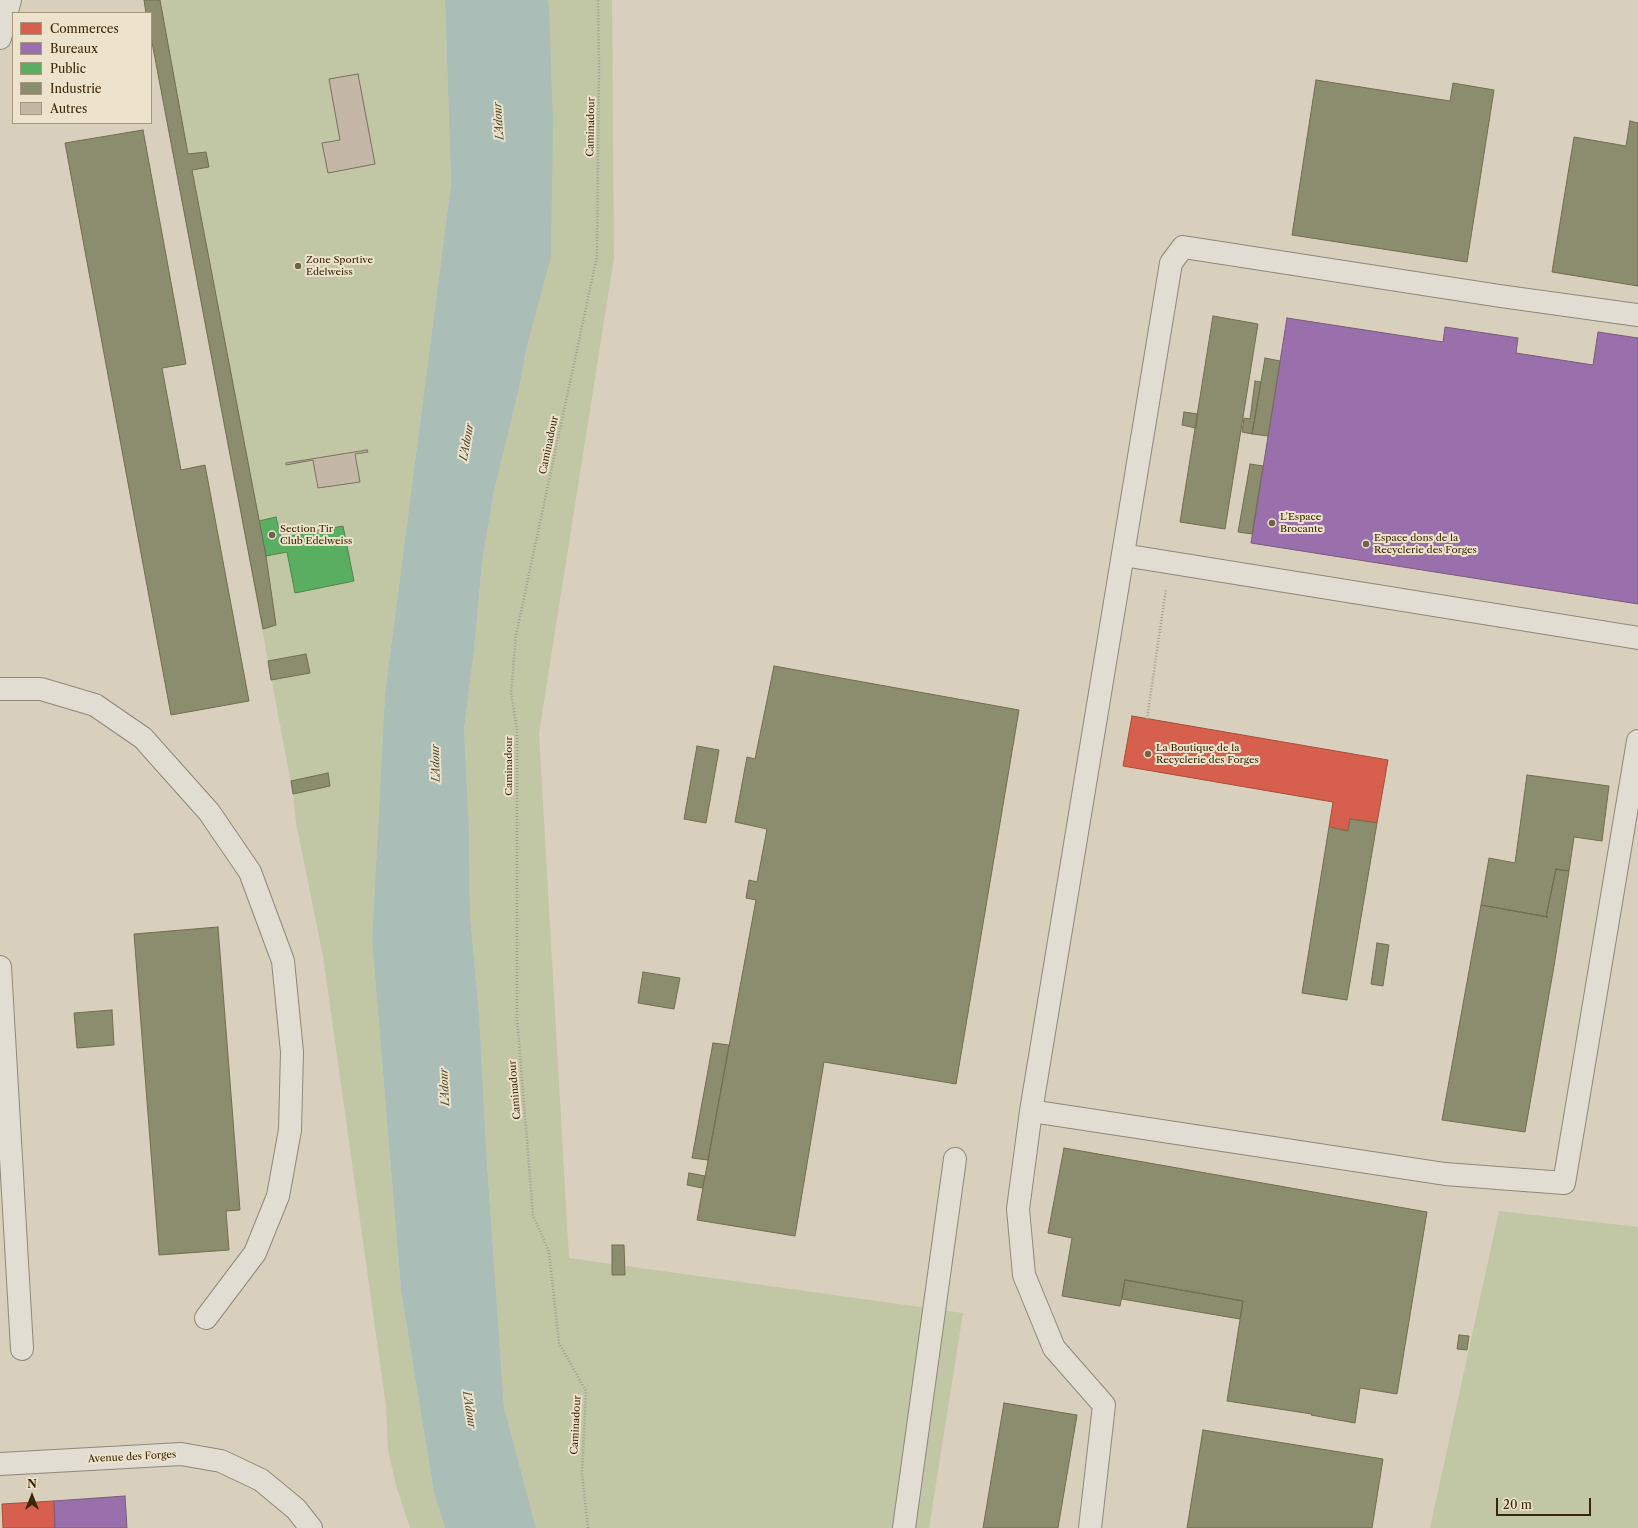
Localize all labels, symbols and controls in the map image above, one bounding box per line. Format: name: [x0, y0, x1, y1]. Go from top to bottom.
legend: [12, 12, 152, 124]
text: Commerces: [50, 21, 119, 36]
text: Bureaux: [50, 41, 98, 56]
text: Public: [50, 61, 86, 76]
text: Industrie: [50, 81, 102, 96]
street label: Caminadour: [584, 97, 598, 157]
text: Autres: [50, 101, 87, 116]
water label: L'Adour: [491, 102, 507, 140]
place label: Zone Sportive Edelweiss: [306, 254, 373, 278]
marker: Zone Sportive Edelweiss: [293, 261, 303, 271]
street label: Caminadour: [537, 415, 561, 475]
water label: L'Adour: [457, 422, 477, 462]
place label: L'Espace Brocante: [1280, 511, 1323, 534]
marker: L'Espace Brocante: [1267, 518, 1277, 528]
place label: Section Tir Club Edelweiss: [280, 523, 352, 546]
marker: Section Tir Club Edelweiss: [267, 530, 277, 540]
place label: Espace dons de la Recyclerie des Forges: [1374, 532, 1477, 556]
marker: Espace dons de la Recyclerie des Forges: [1361, 539, 1371, 549]
street label: Caminadour: [503, 736, 515, 796]
place label: La Boutique de la Recyclerie des Forges: [1156, 742, 1259, 766]
water label: L'Adour: [429, 744, 443, 782]
marker: La Boutique de la Recyclerie des Forges: [1143, 749, 1153, 759]
street label: Caminadour: [506, 1060, 524, 1120]
water label: L'Adour: [437, 1068, 453, 1106]
water label: L'Adour: [460, 1390, 478, 1430]
street label: Caminadour: [568, 1395, 584, 1455]
street label: Avenue des Forges: [88, 1449, 176, 1465]
north arrow: [12, 1476, 52, 1516]
text: N: [27, 1477, 37, 1491]
scale bar: [1498, 1490, 1593, 1516]
text: 20 m: [1503, 1497, 1532, 1512]

